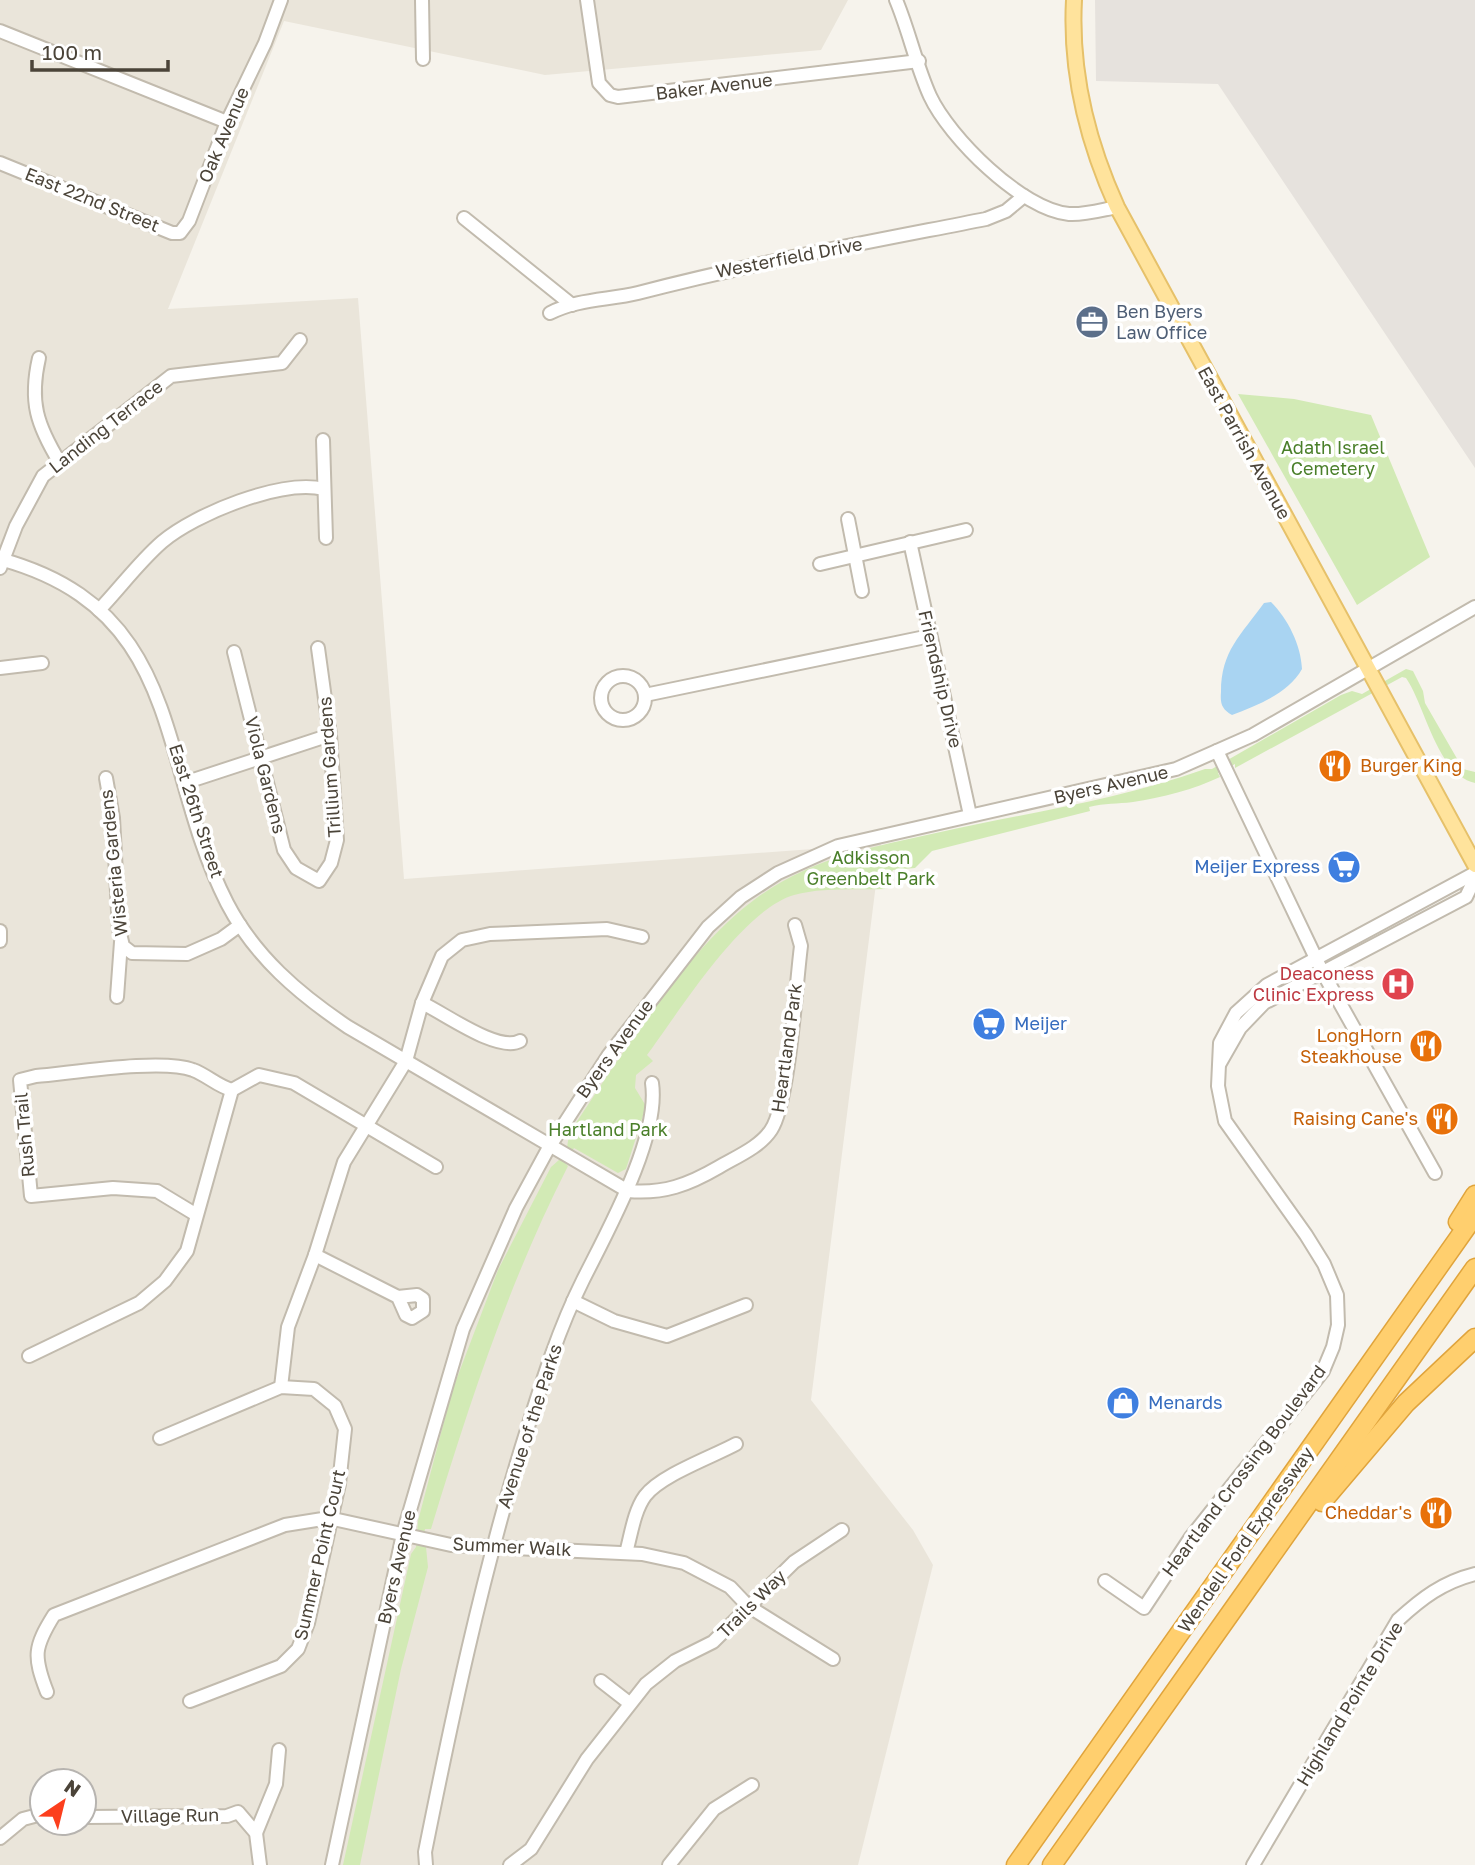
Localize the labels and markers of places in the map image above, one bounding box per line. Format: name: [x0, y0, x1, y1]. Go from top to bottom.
place label: Ben Byers Law Office: [1116, 300, 1207, 343]
office icon: Ben Byers Law Office: [1073, 303, 1111, 341]
restaurant icon: Burger King: [1316, 747, 1354, 785]
place label: Burger King: [1360, 754, 1462, 776]
supermarket icon: Meijer Express: [1325, 848, 1363, 886]
place label: Meijer Express: [1194, 855, 1320, 877]
place label: Deaconess Clinic Express: [1253, 962, 1374, 1005]
hospital icon: Deaconess Clinic Express: [1379, 965, 1417, 1003]
supermarket icon: Meijer: [970, 1005, 1008, 1043]
place label: Meijer: [1014, 1012, 1067, 1034]
place label: LongHorn Steakhouse: [1300, 1024, 1402, 1067]
restaurant icon: LongHorn Steakhouse: [1407, 1027, 1445, 1065]
restaurant icon: Raising Cane's: [1423, 1100, 1461, 1138]
place label: Raising Cane's: [1293, 1107, 1418, 1129]
shop icon: Menards: [1104, 1384, 1142, 1422]
place label: Menards: [1148, 1391, 1223, 1413]
restaurant icon: Cheddar's: [1417, 1494, 1455, 1532]
place label: Cheddar's: [1325, 1501, 1412, 1523]

